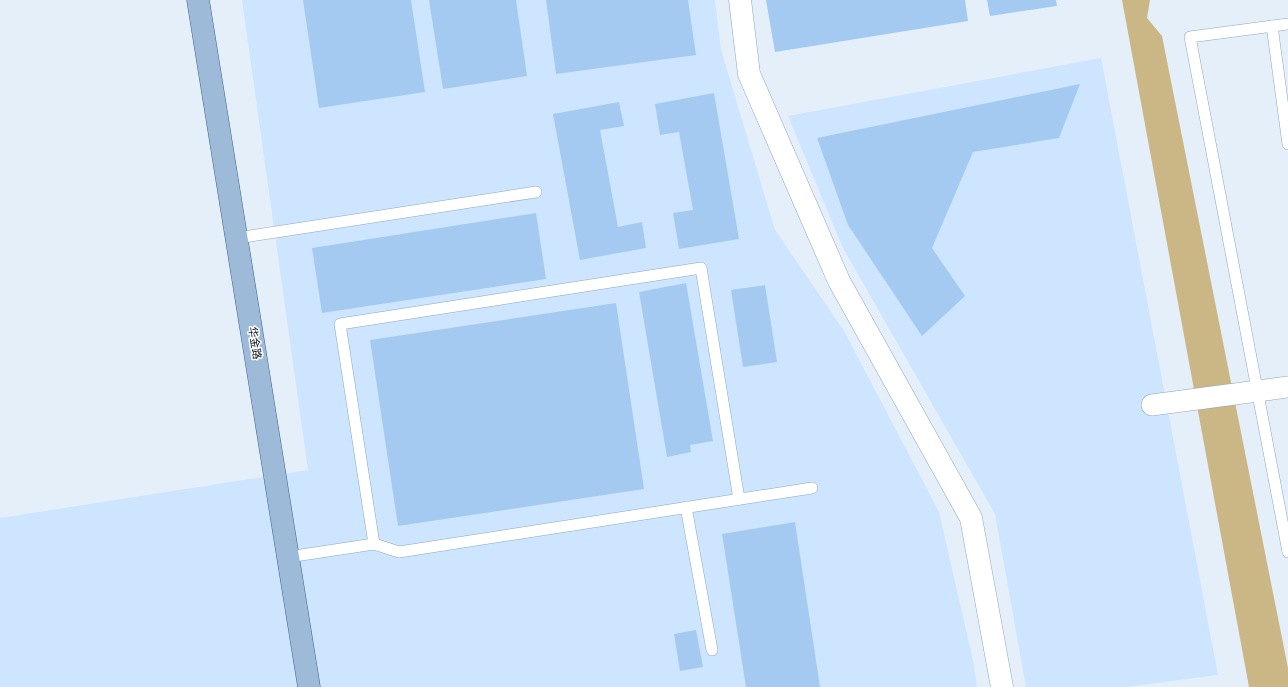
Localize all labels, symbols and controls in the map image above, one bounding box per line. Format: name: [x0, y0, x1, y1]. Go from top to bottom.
street label: 华金路: [245, 326, 263, 360]

